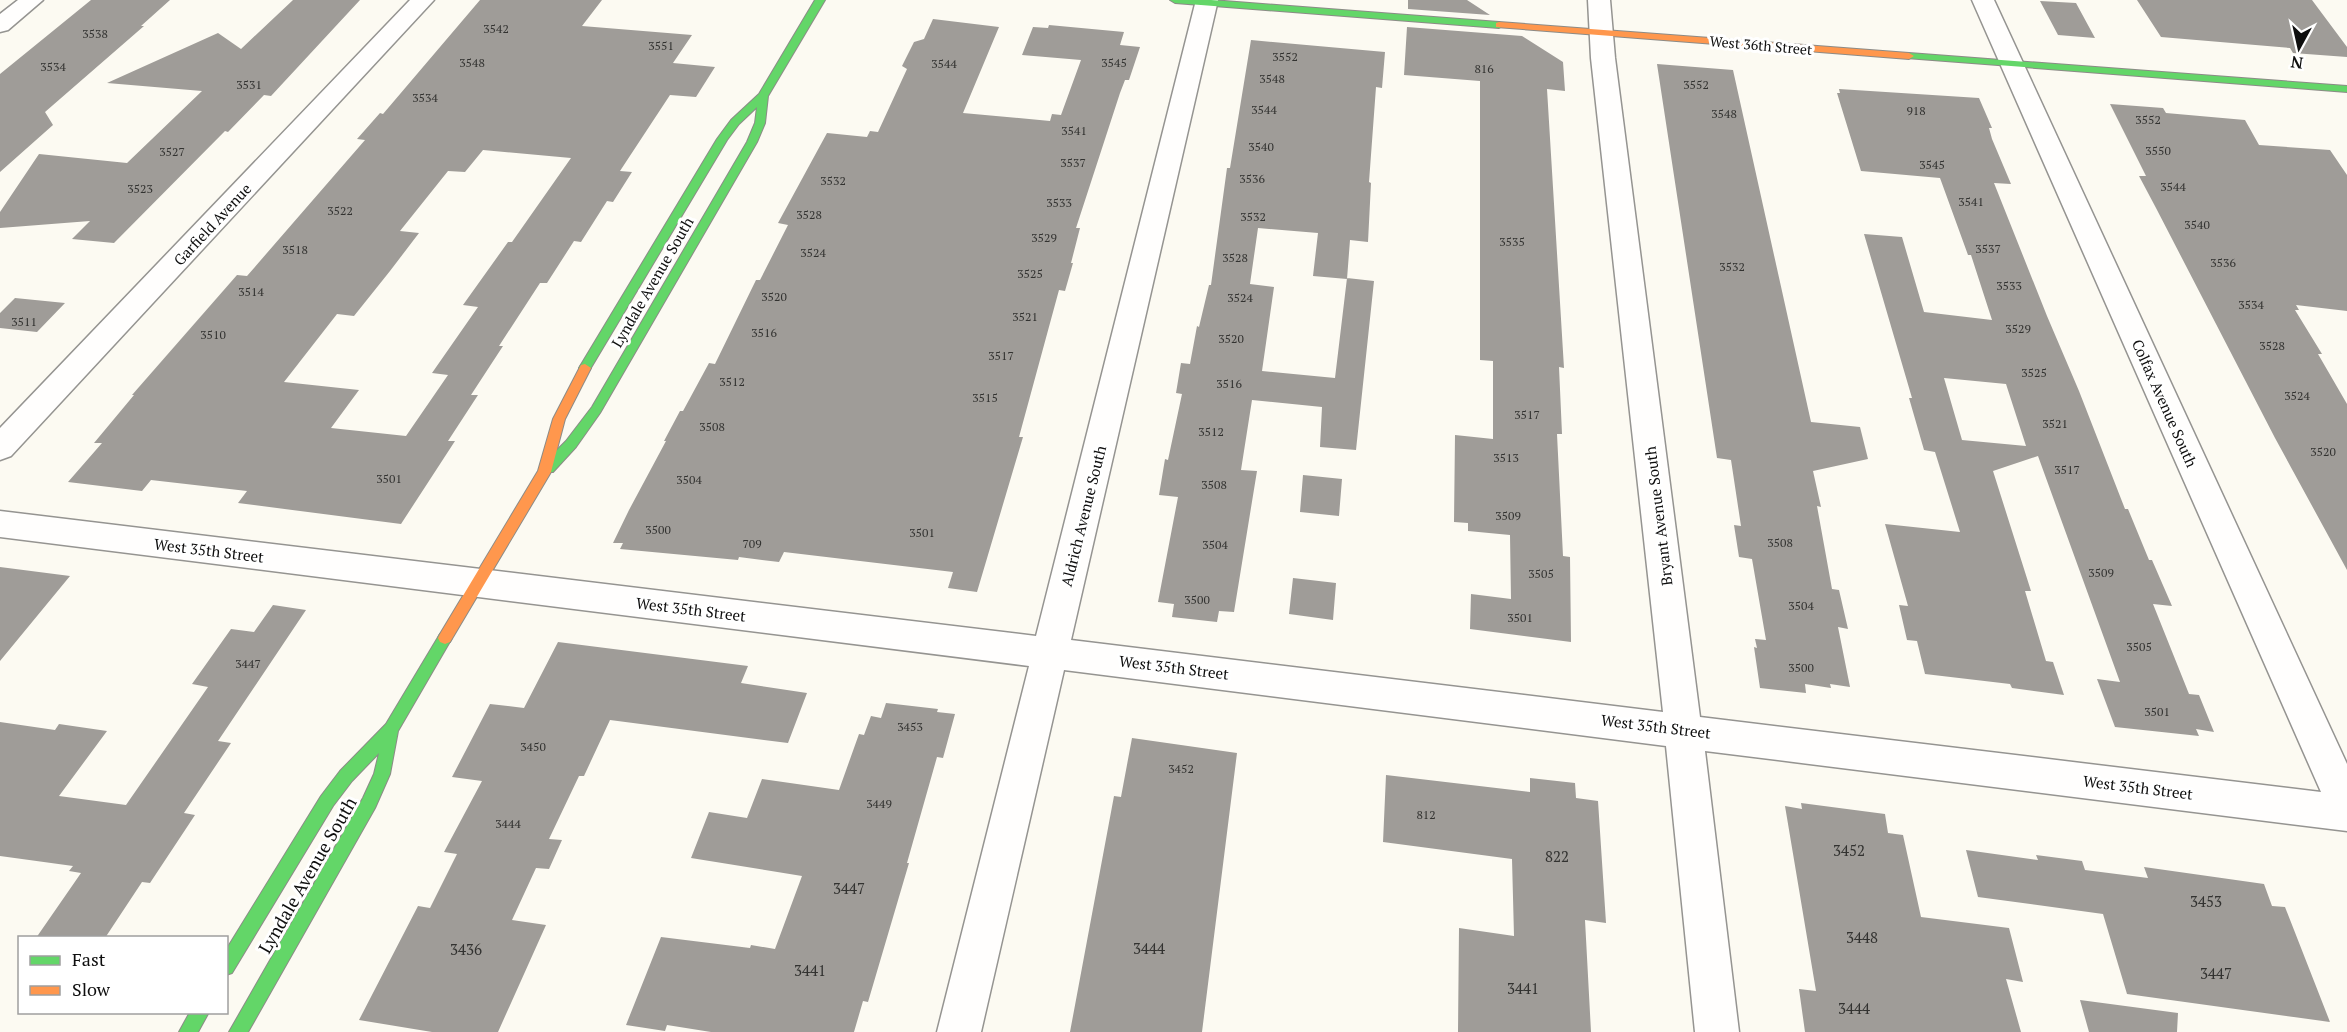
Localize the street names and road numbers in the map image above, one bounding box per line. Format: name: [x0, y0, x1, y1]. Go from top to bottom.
street label: West 36th Street: [1709, 31, 1814, 59]
street label: Garfield Avenue: [169, 179, 255, 269]
street label: Lyndale Avenue South: [606, 213, 698, 351]
street label: Colfax Avenue South: [2128, 336, 2202, 470]
street label: Aldrich Avenue South: [1056, 443, 1110, 589]
street label: Bryant Avenue South: [1640, 445, 1676, 587]
street label: West 35th Street: [153, 533, 265, 567]
street label: West 35th Street: [635, 592, 747, 626]
street label: West 35th Street: [1118, 650, 1230, 684]
street label: West 35th Street: [1600, 709, 1712, 743]
street label: West 35th Street: [2082, 770, 2194, 804]
street label: Lyndale Avenue South: [252, 792, 362, 958]

